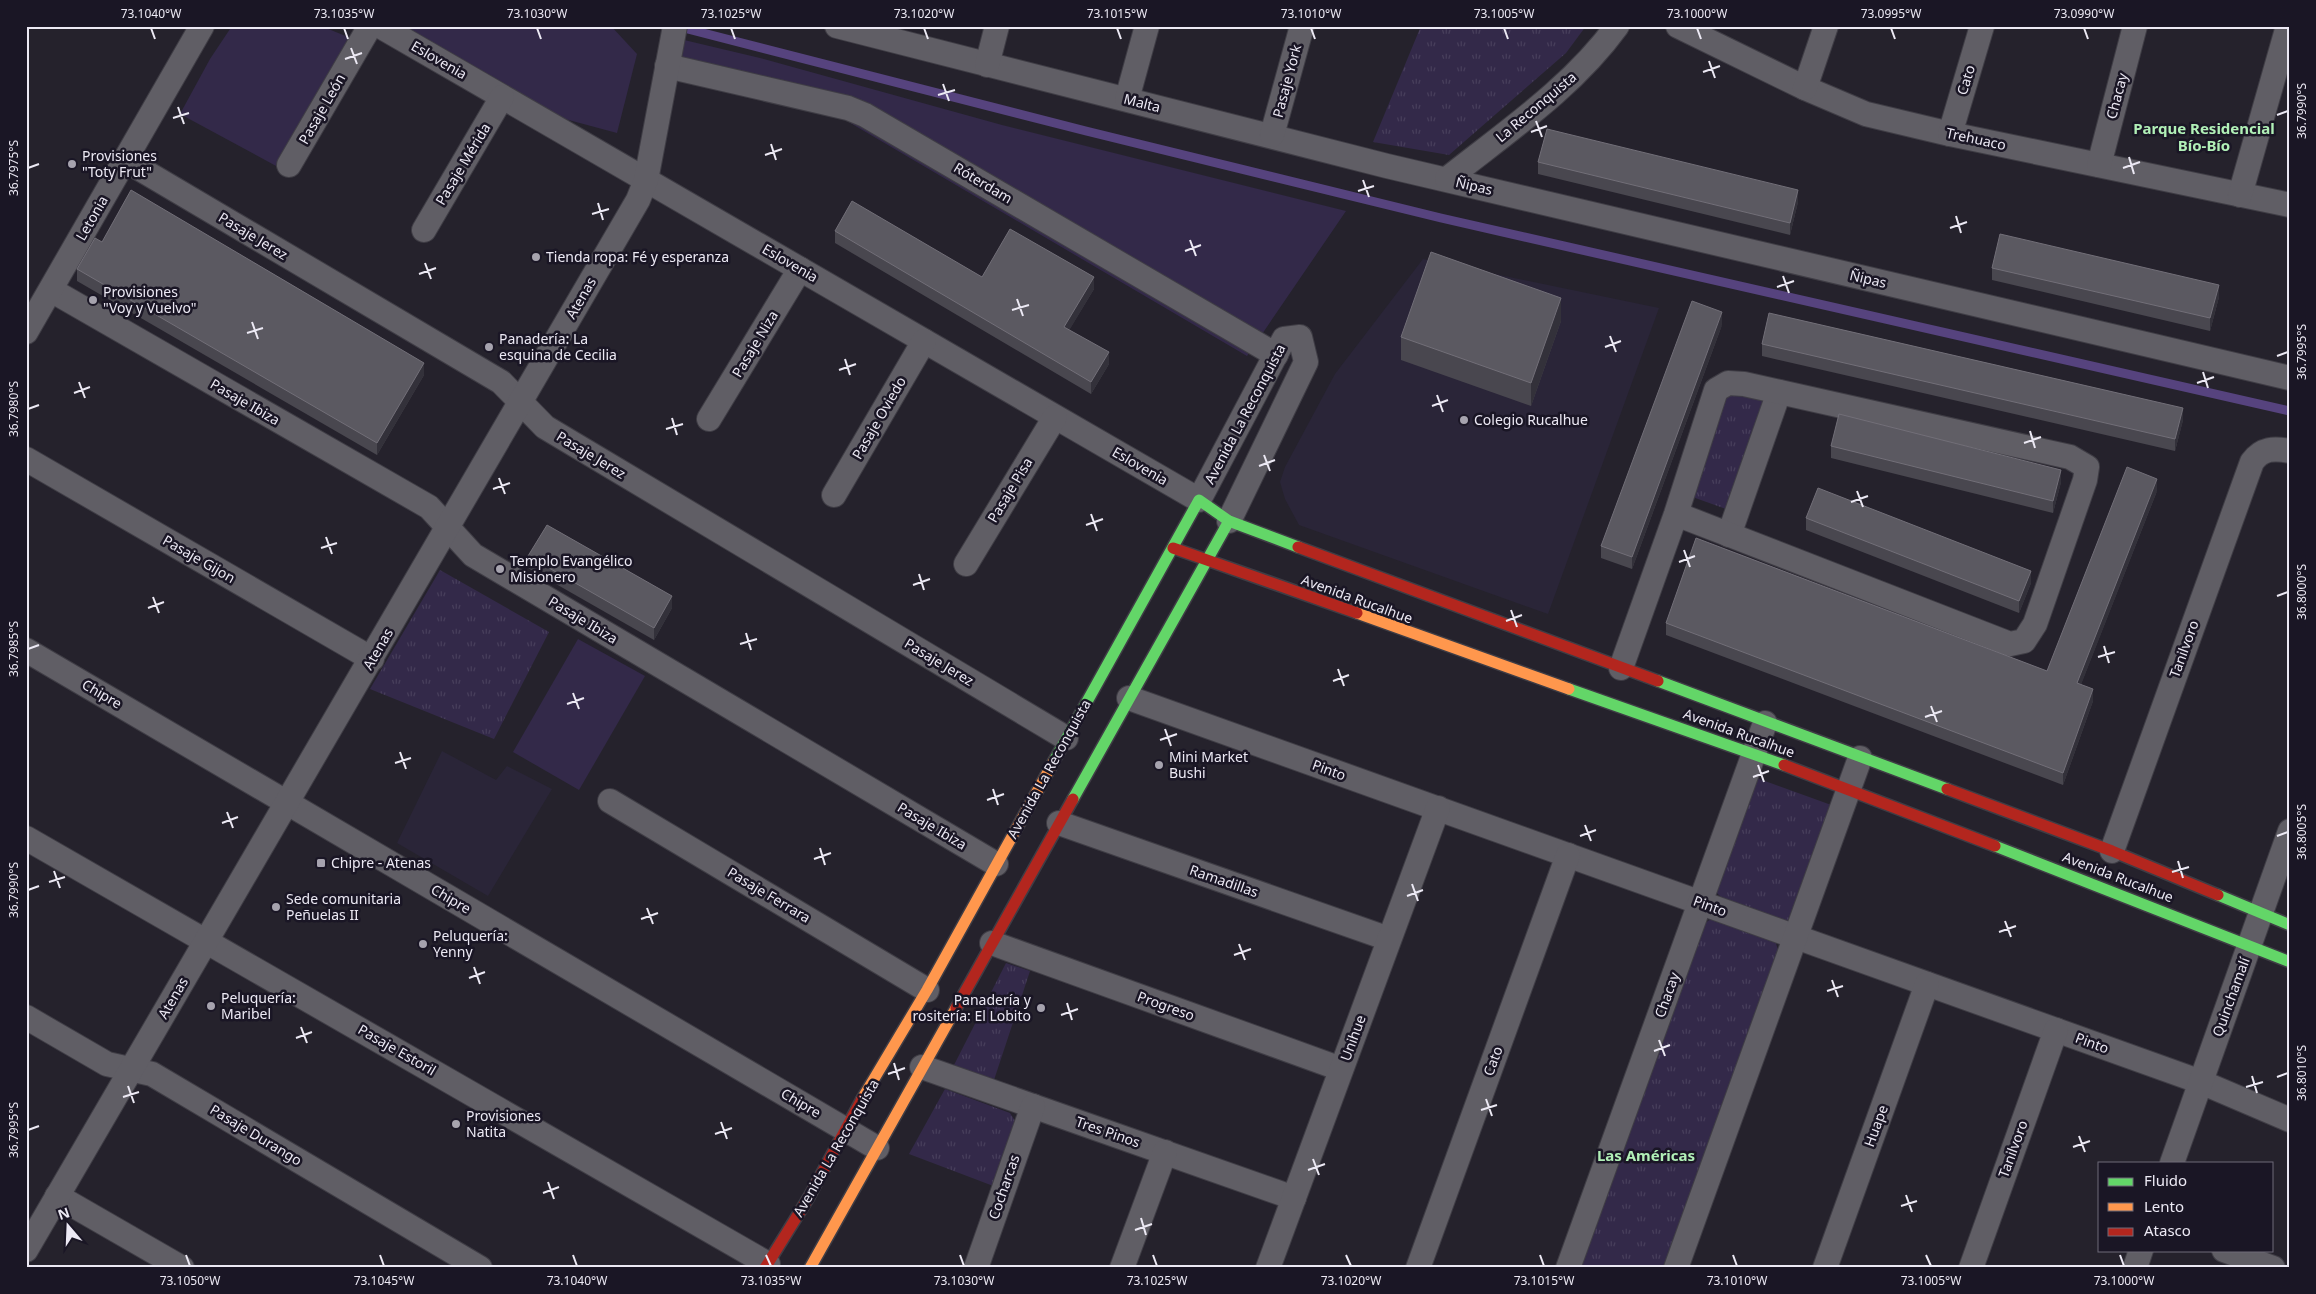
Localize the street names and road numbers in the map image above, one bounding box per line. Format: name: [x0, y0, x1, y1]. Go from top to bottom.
street label: Eslovenia: [408, 36, 471, 83]
street label: Pasaje York: [1268, 42, 1306, 120]
street label: Cato: [1952, 63, 1979, 97]
street label: La Reconquista: [1491, 67, 1580, 146]
street label: Pasaje León: [294, 70, 349, 147]
street label: Chacay: [2101, 70, 2132, 121]
street label: Malta: [1122, 89, 1162, 116]
street label: Pasaje Mérida: [431, 119, 495, 208]
street label: Trehuaco: [1944, 123, 2008, 154]
street label: Róterdam: [950, 158, 1016, 208]
street label: Ñipas: [1454, 172, 1495, 199]
street label: Letonia: [71, 192, 112, 244]
street label: Pasaje Jerez: [215, 207, 292, 264]
street label: Eslovenia: [759, 239, 822, 286]
street label: Ñipas: [1848, 265, 1889, 292]
street label: Atenas: [561, 273, 600, 322]
street label: Pasaje Niza: [727, 307, 782, 381]
street label: Avenida La Reconquista: [1200, 340, 1290, 487]
street label: Pasaje Oviedo: [847, 373, 910, 463]
street label: Pasaje Ibiza: [207, 374, 284, 429]
street label: Pasaje Jerez: [553, 426, 630, 483]
street label: Eslovenia: [1109, 442, 1172, 489]
street label: Pasaje Pisa: [983, 454, 1036, 526]
street label: Pasaje Gijon: [160, 530, 239, 587]
street label: Avenida Rucalhue: [1299, 570, 1416, 628]
street label: Pasaje Ibiza: [545, 591, 621, 648]
street label: Tanilvoro: [2164, 617, 2203, 680]
street label: Atenas: [358, 624, 397, 673]
street label: Pasaje Jerez: [901, 633, 978, 690]
street label: Chipre: [79, 675, 126, 713]
street label: Avenida La Reconquista: [1002, 696, 1095, 842]
street label: Avenida Rucalhue: [1681, 704, 1798, 762]
street label: Pinto: [1310, 755, 1349, 784]
street label: Pasaje Ibiza: [894, 797, 970, 854]
street label: Avenida Rucalhue: [2060, 847, 2176, 906]
street label: Ramadillas: [1187, 860, 1261, 901]
street label: Pasaje Ferrara: [724, 862, 814, 927]
street label: Chipre: [428, 880, 475, 918]
street label: Pinto: [1691, 891, 1730, 920]
street label: Quinchamalí: [2207, 954, 2254, 1039]
street label: Chacay: [1650, 969, 1684, 1020]
street label: Atenas: [153, 973, 192, 1022]
street label: Progreso: [1135, 986, 1197, 1025]
street label: Unihue: [1335, 1012, 1370, 1063]
street label: Pasaje Estoril: [355, 1020, 440, 1080]
street label: Pinto: [2073, 1028, 2112, 1057]
street label: Cato: [1478, 1043, 1507, 1078]
street label: Avenida La Reconquista: [788, 1075, 883, 1220]
street label: Chipre: [778, 1084, 825, 1122]
street label: Pasaje Durango: [207, 1100, 306, 1169]
street label: Huape: [1859, 1102, 1892, 1149]
street label: Tres Pinos: [1074, 1112, 1143, 1151]
street label: Tanilvoro: [1993, 1117, 2032, 1180]
street label: Cocharcas: [984, 1152, 1024, 1222]

